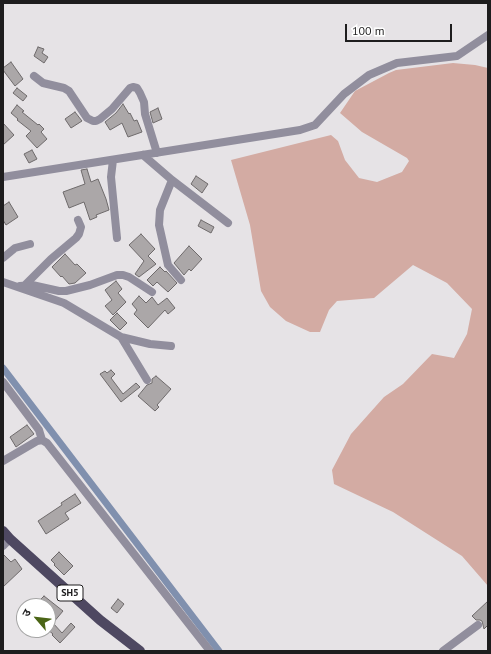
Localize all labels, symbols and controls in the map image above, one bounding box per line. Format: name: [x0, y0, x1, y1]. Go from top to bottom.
scale bar: [347, 16, 454, 42]
text: 100 m: [352, 23, 385, 38]
road number: SH5: [57, 585, 83, 601]
north arrow: [16, 598, 56, 638]
text: उ: [19, 607, 34, 619]

